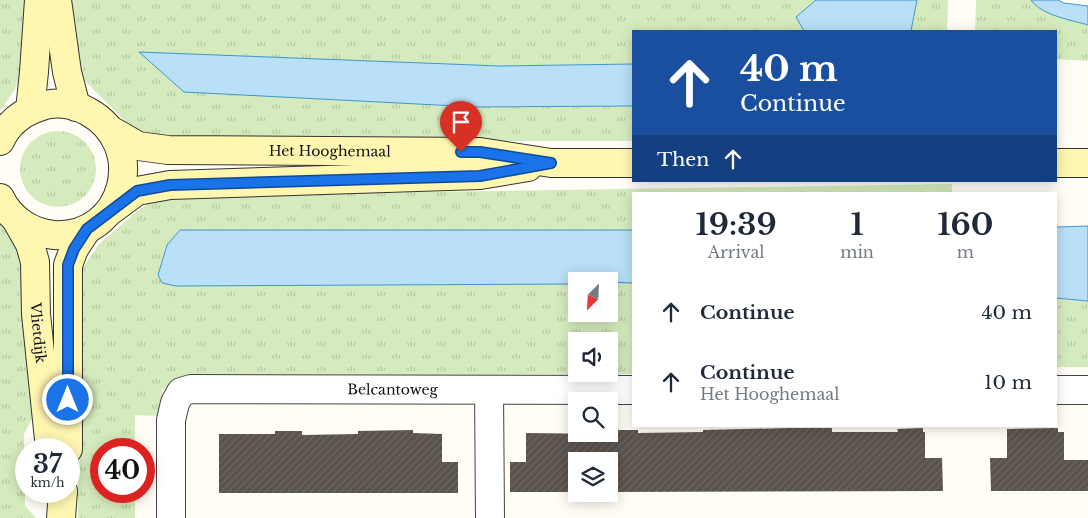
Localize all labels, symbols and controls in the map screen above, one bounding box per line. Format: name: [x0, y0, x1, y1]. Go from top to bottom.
text: 40 m: [740, 47, 838, 90]
icon: ahead: [657, 50, 722, 115]
text: Continue: [740, 90, 846, 117]
pin: [440, 101, 482, 152]
icon: arrive: [447, 108, 475, 136]
street label: Het Hooghemaal: [269, 142, 391, 160]
icon: ahead: [719, 145, 747, 173]
text: Then: [657, 148, 709, 171]
text: 19:39: [696, 206, 777, 243]
text: 1: [851, 206, 864, 243]
text: 160: [937, 206, 993, 243]
text: Arrival: [708, 242, 764, 262]
text: min: [840, 242, 874, 262]
text: m: [957, 242, 974, 262]
north arrow: [568, 272, 618, 322]
map controls: [568, 272, 618, 502]
icon: ahead: [657, 298, 685, 326]
street label: Vlietdijk: [27, 301, 50, 364]
text: Continue: [700, 301, 795, 324]
text: 40 m: [981, 301, 1032, 324]
button: sound: [568, 332, 618, 382]
text: Continue: [700, 361, 795, 384]
icon: ahead: [657, 368, 685, 396]
text: 10 m: [984, 371, 1032, 394]
position arrow: [41, 373, 93, 425]
street label: Belcantoweg: [347, 380, 438, 399]
text: Het Hooghemaal: [700, 384, 839, 404]
button: search: [568, 392, 618, 442]
speed limit sign: 40: [90, 438, 155, 503]
text: 37: [33, 449, 62, 480]
button: layers: [568, 452, 618, 502]
text: km/h: [30, 475, 65, 490]

